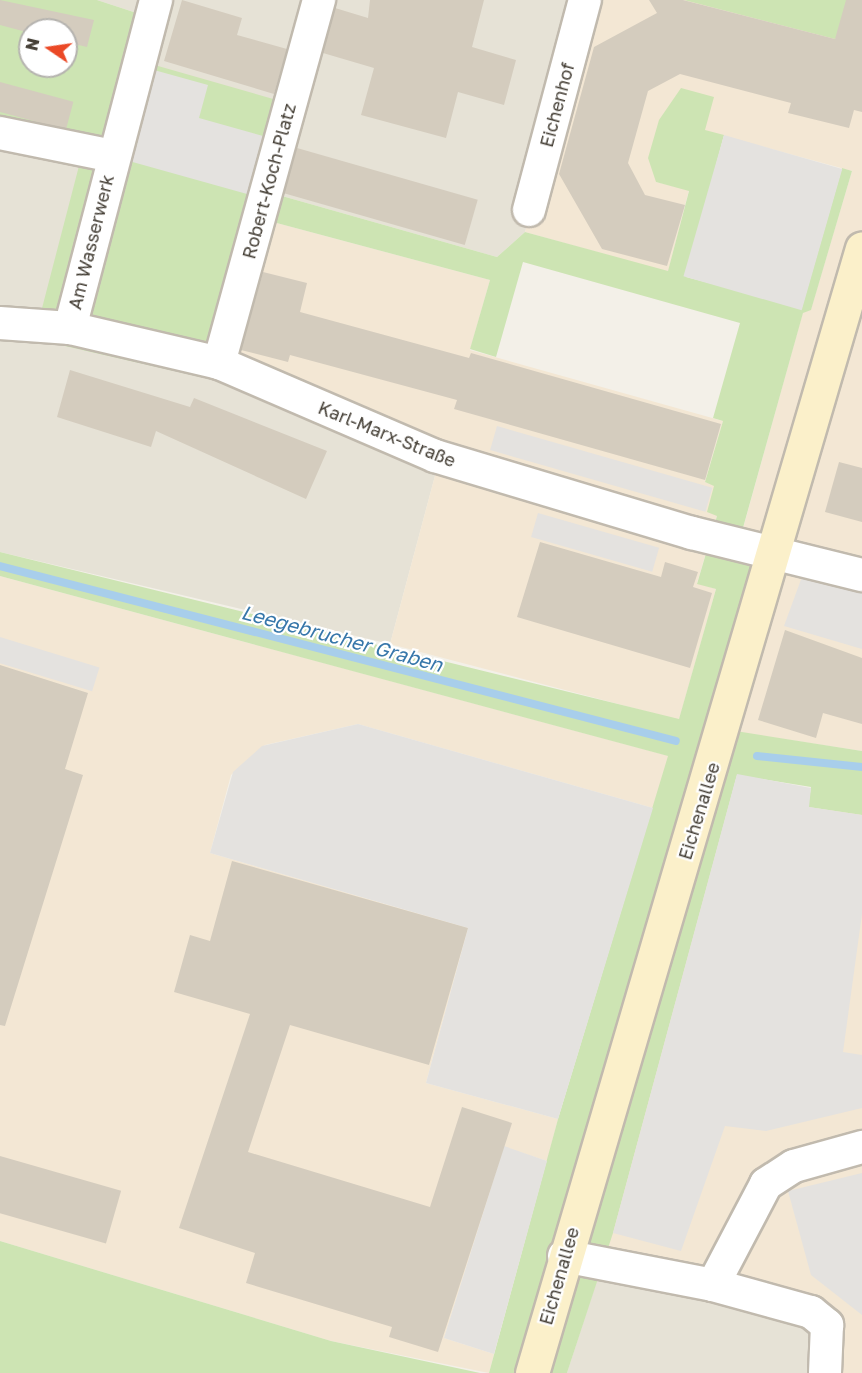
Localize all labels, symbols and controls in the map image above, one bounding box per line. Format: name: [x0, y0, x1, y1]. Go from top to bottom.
north arrow: [18, 18, 78, 78]
text: N: [21, 36, 44, 53]
street label: Eichenhof: [535, 60, 579, 150]
street label: Robert-Koch-Platz: [238, 101, 300, 261]
street label: Am Wasserwerk: [64, 172, 118, 312]
street label: Karl-Marx-Straße: [315, 397, 459, 471]
water label: Leegebrucher Graben: [239, 600, 445, 676]
street label: Eichenallee: [674, 760, 724, 862]
street label: Eichenallee: [535, 1225, 583, 1327]

